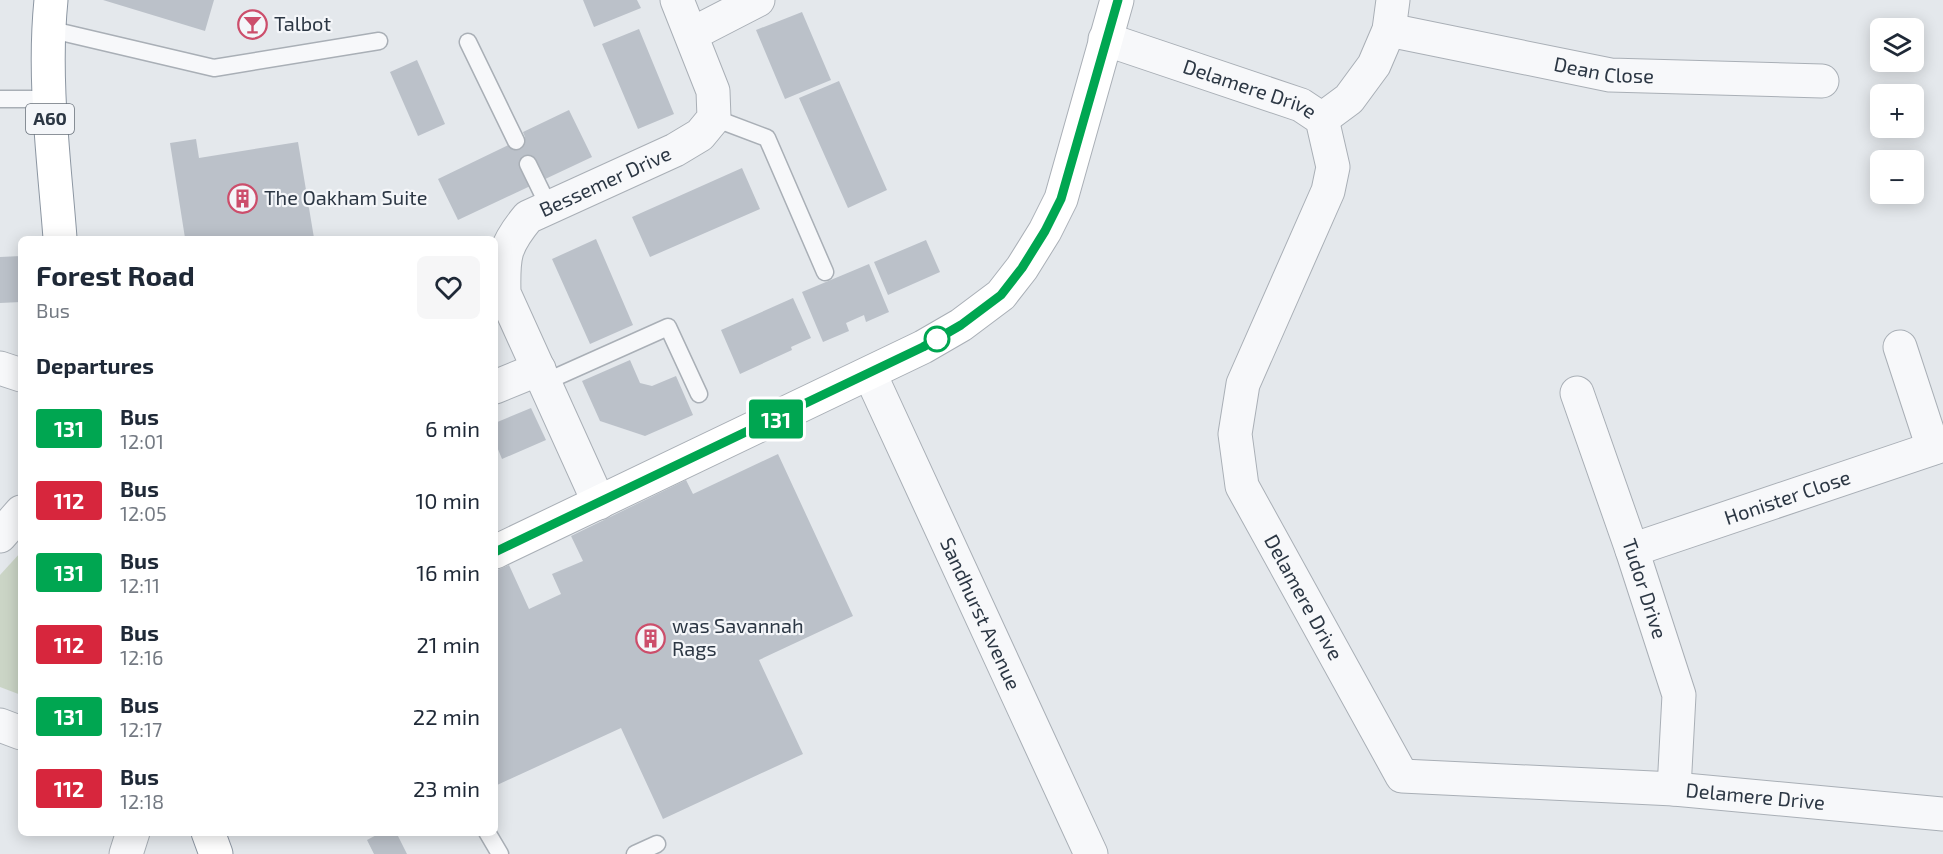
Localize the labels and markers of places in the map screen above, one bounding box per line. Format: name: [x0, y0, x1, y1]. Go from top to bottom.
bar icon: Talbot: [237, 8, 269, 40]
place label: Talbot: [274, 11, 331, 35]
building icon: The Oakham Suite: [227, 182, 259, 214]
place label: The Oakham Suite: [264, 185, 427, 209]
unlabelled marker: [924, 326, 950, 352]
place label: was Savannah Rags: [672, 613, 804, 660]
building icon: was Savannah Rags: [635, 622, 667, 654]

